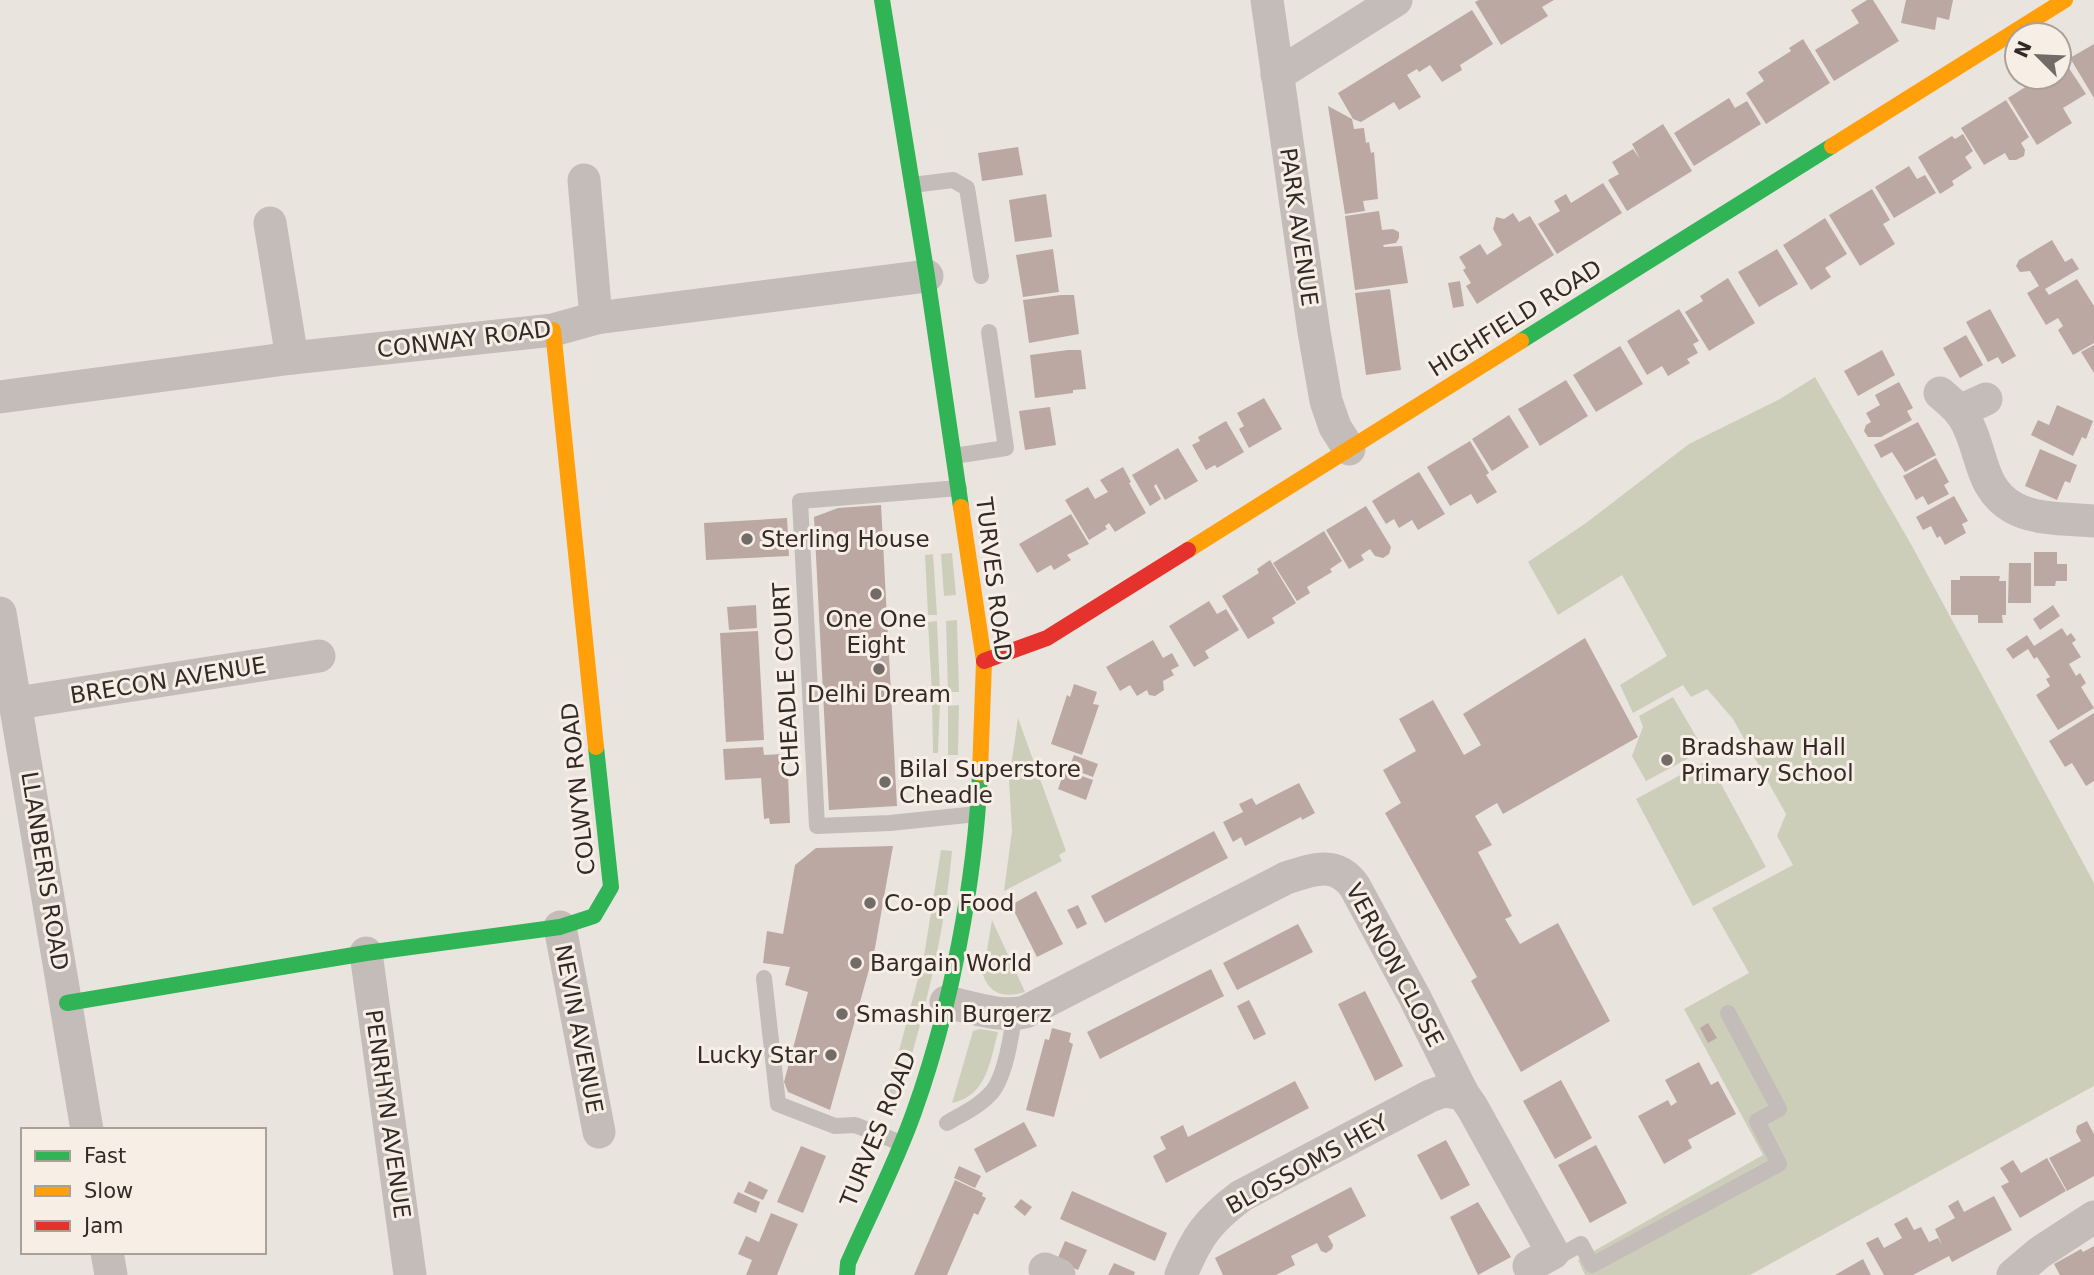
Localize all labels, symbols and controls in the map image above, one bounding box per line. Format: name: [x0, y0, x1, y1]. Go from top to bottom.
north arrow: [2003, 21, 2073, 91]
text: N: [2009, 37, 2036, 61]
street label: PARK AVENUE: [1275, 146, 1323, 308]
street label: HIGHFIELD ROAD: [1424, 254, 1606, 382]
street label: CONWAY ROAD: [375, 315, 553, 363]
street label: TURVES ROAD: [971, 495, 1017, 662]
place label: Sterling House: [761, 526, 930, 552]
marker: Sterling House: [739, 531, 755, 547]
street label: CHEADLE COURT: [768, 581, 804, 778]
marker: One One Eight: [868, 586, 884, 602]
place label: One One Eight: [826, 606, 926, 658]
street label: BRECON AVENUE: [68, 652, 268, 708]
marker: Delhi Dream: [871, 661, 887, 677]
place label: Delhi Dream: [807, 681, 951, 707]
street label: COLWYN ROAD: [556, 701, 600, 877]
place label: Bradshaw Hall Primary School: [1681, 734, 1854, 786]
marker: Bradshaw Hall Primary School: [1659, 752, 1675, 768]
place label: Bilal Superstore Cheadle: [899, 756, 1081, 808]
street label: LLANBERIS ROAD: [16, 770, 74, 972]
marker: Bilal Superstore Cheadle: [877, 774, 893, 790]
street label: VERNON CLOSE: [1341, 879, 1449, 1051]
place label: Co-op Food: [884, 890, 1014, 916]
marker: Co-op Food: [862, 895, 878, 911]
street label: NEVIN AVENUE: [550, 942, 608, 1116]
place label: Bargain World: [870, 950, 1032, 976]
marker: Bargain World: [848, 955, 864, 971]
place label: Smashin Burgerz: [856, 1001, 1052, 1027]
marker: Smashin Burgerz: [834, 1006, 850, 1022]
street label: PENRHYN AVENUE: [360, 1008, 416, 1220]
place label: Lucky Star: [697, 1042, 818, 1068]
marker: Lucky Star: [823, 1047, 839, 1063]
street label: TURVES ROAD: [835, 1048, 921, 1211]
street label: BLOSSOMS HEY: [1222, 1108, 1393, 1219]
legend: [21, 1128, 266, 1254]
text: Fast: [84, 1144, 126, 1168]
text: Slow: [84, 1179, 133, 1203]
text: Jam: [82, 1214, 124, 1238]

